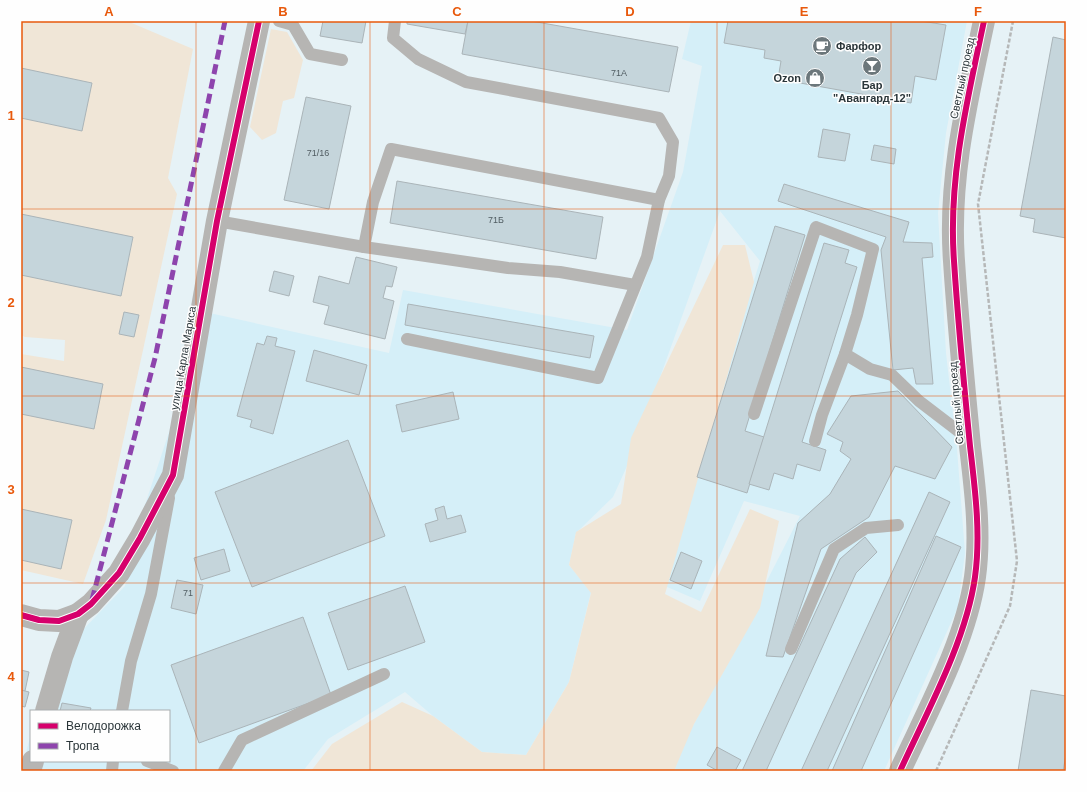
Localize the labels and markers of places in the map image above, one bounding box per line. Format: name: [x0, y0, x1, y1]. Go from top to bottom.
cafe icon: Фарфор: [811, 35, 833, 57]
place label: Фарфор: [836, 40, 881, 52]
bar icon: Бар "Авангард-12": [861, 55, 883, 77]
shop icon: Ozon: [804, 67, 826, 89]
place label: Ozon: [774, 72, 801, 84]
place label: Бар "Авангард-12": [833, 79, 911, 104]

